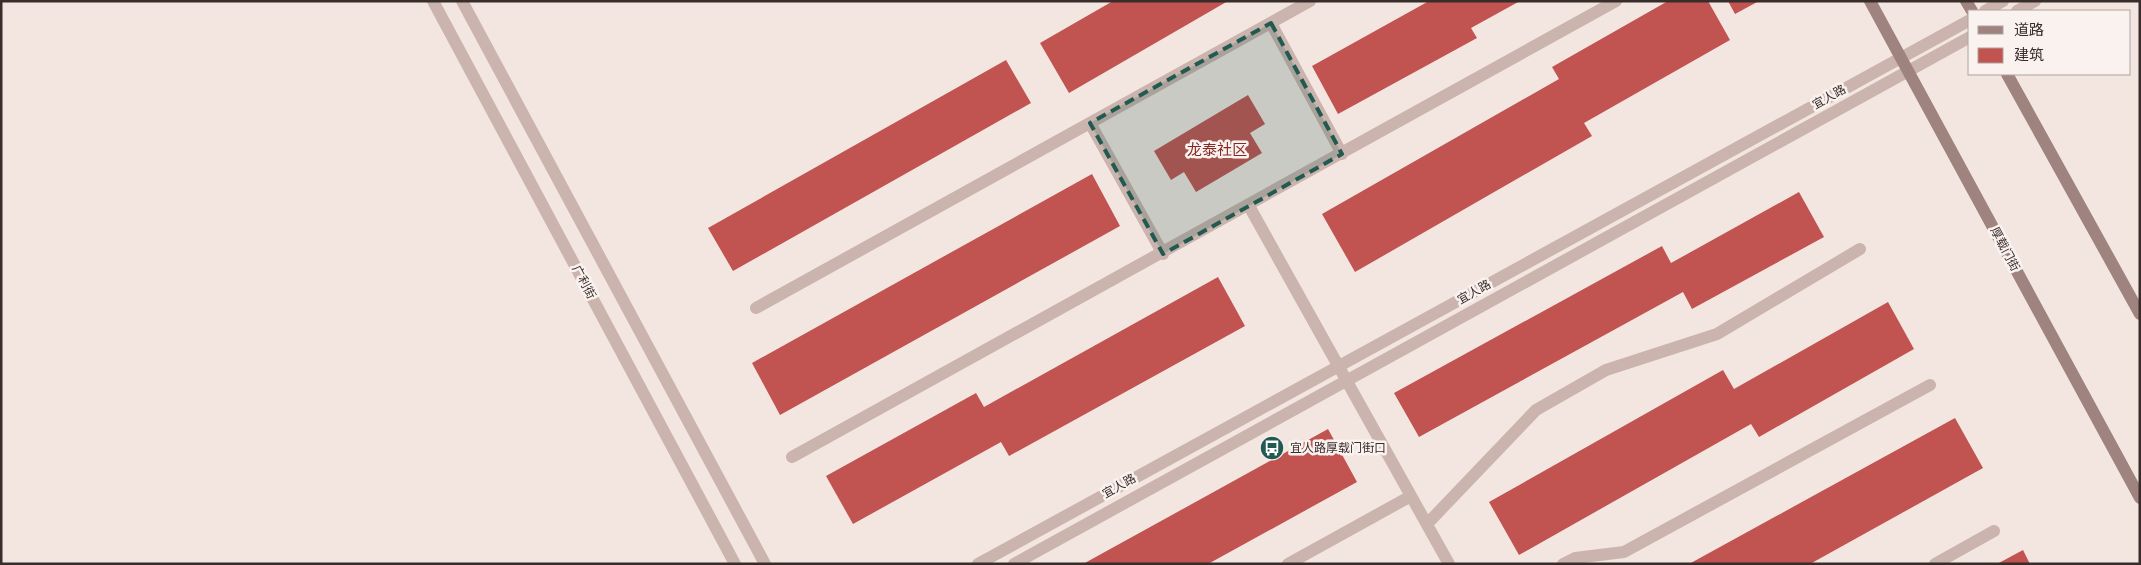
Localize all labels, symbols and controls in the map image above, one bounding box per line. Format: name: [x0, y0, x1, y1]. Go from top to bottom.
legend: [1968, 10, 2131, 75]
text: 道路: [2014, 21, 2044, 39]
text: 建筑: [2014, 46, 2044, 64]
street label: 宜人路: [1810, 82, 1848, 112]
district label: 龙泰社区: [1187, 141, 1247, 159]
street label: 厚载门街: [1988, 225, 2022, 273]
street label: 广利街: [569, 263, 599, 301]
street label: 宜人路: [1455, 277, 1493, 307]
bus stop icon: 宜人路厚载门街口: [1259, 435, 1285, 461]
place label: 宜人路厚载门街口: [1290, 441, 1386, 455]
street label: 宜人路: [1100, 471, 1138, 501]

